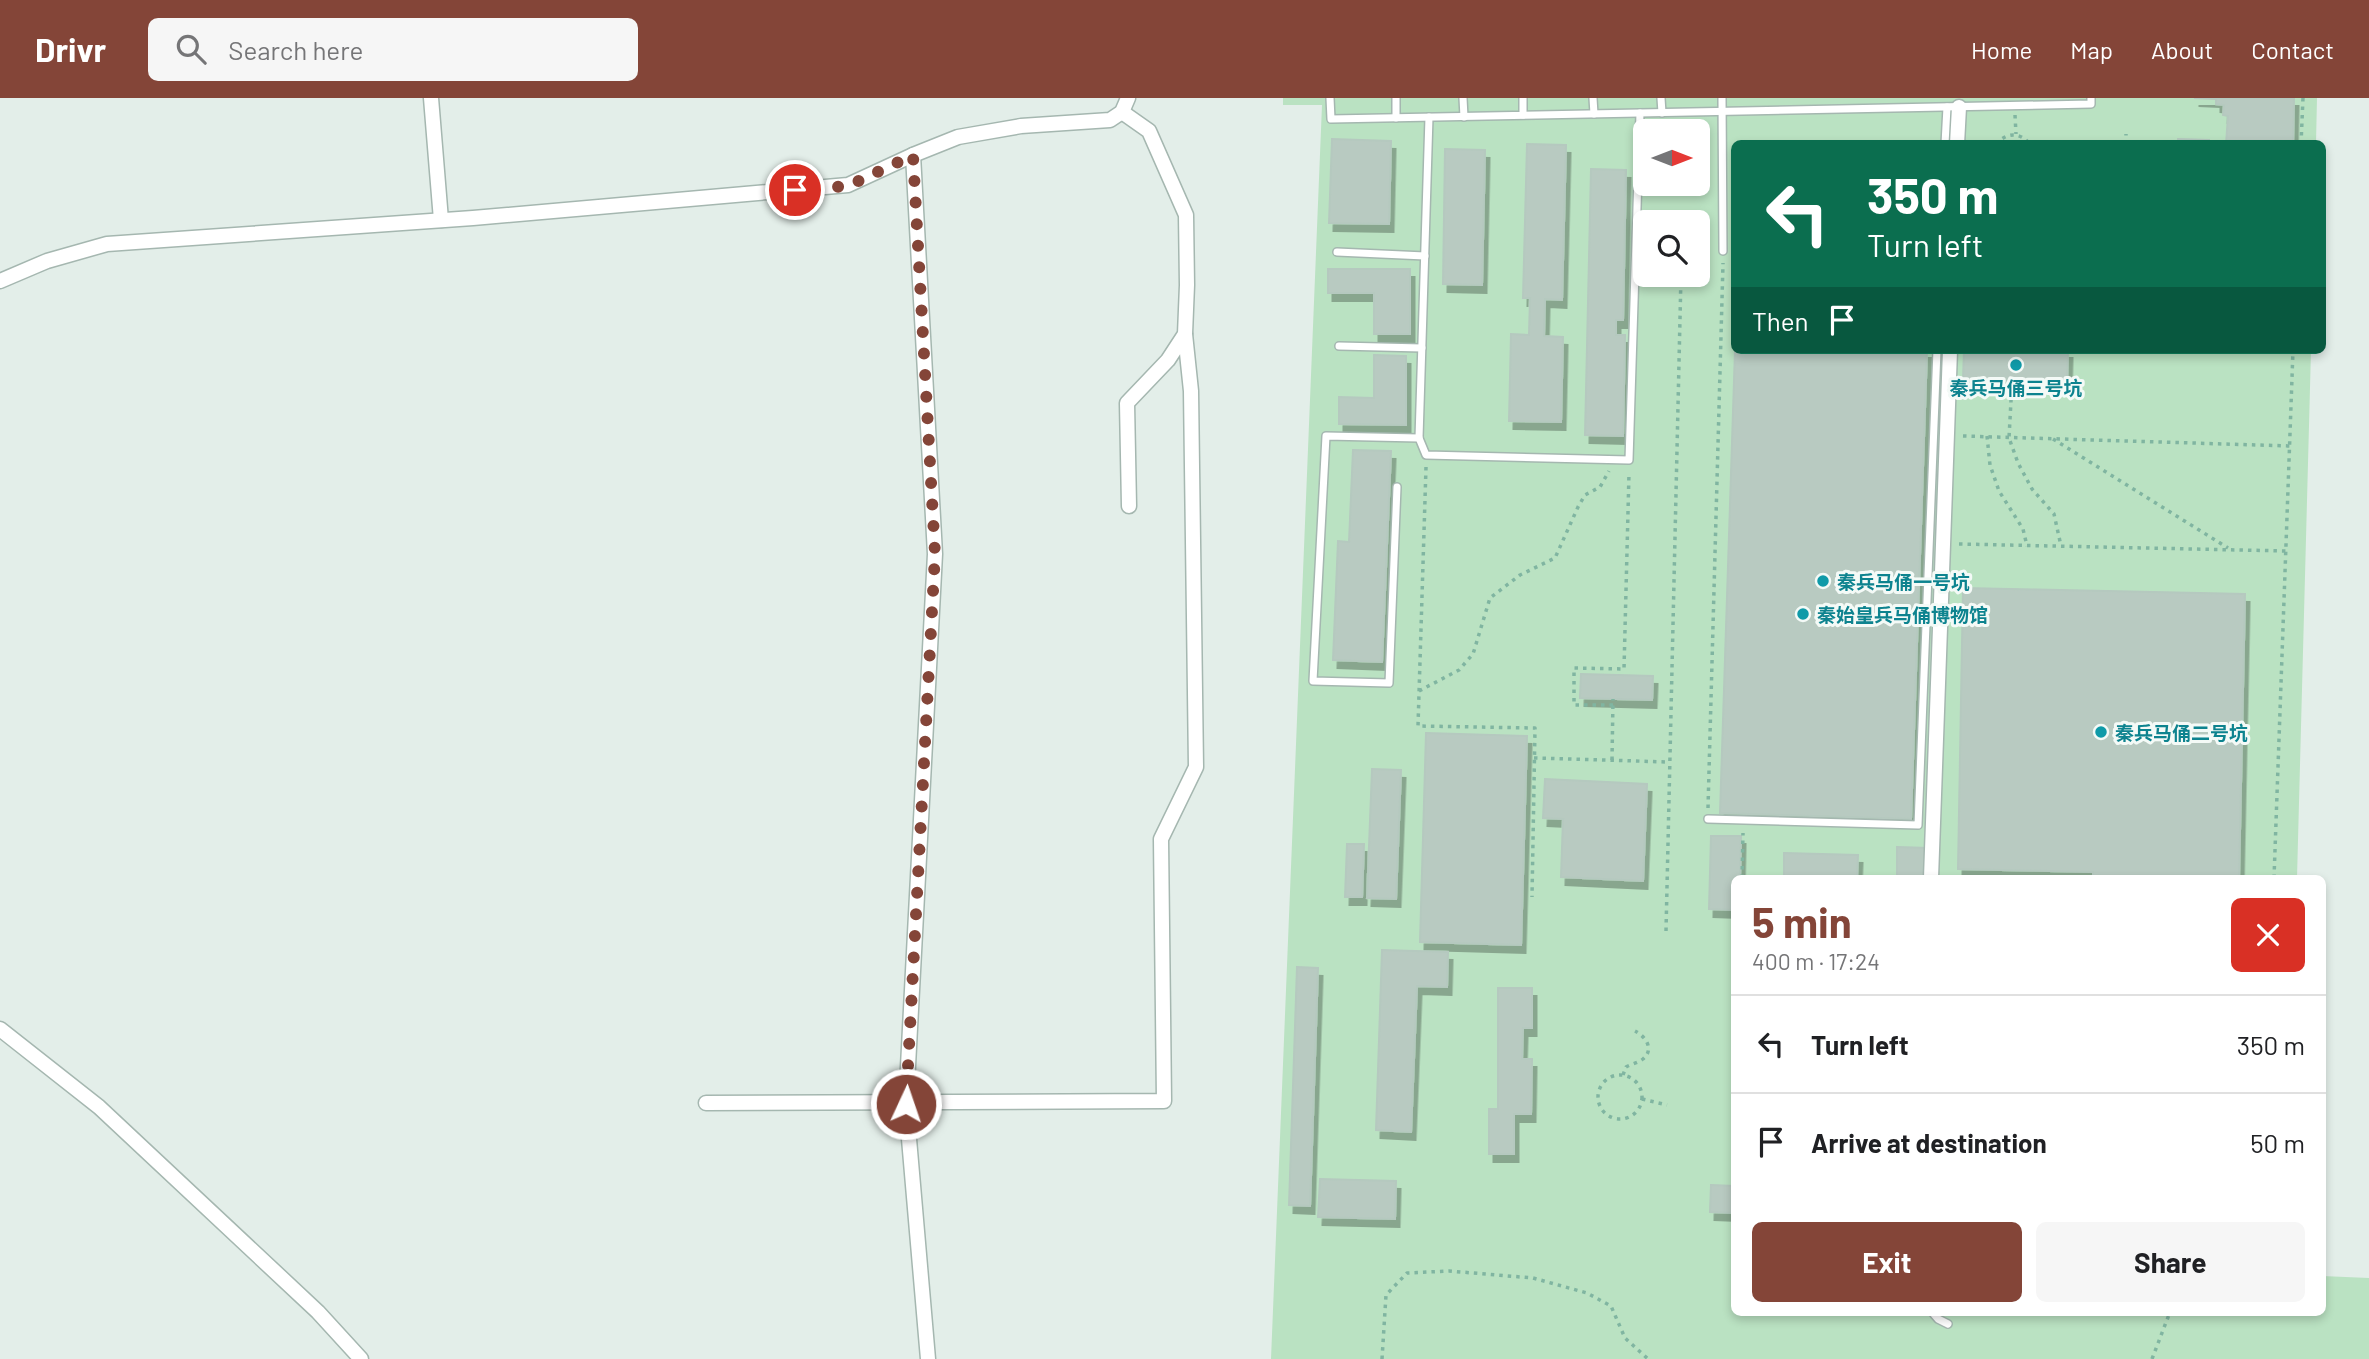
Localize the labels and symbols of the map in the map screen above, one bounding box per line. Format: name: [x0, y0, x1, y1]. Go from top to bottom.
north arrow: [1633, 119, 1710, 196]
pin: [765, 160, 825, 220]
marker: 秦兵马俑三号坑: [2008, 357, 2024, 373]
place label: 秦兵马俑三号坑: [1949, 376, 2083, 399]
place label: 秦兵马俑一号坑: [1837, 570, 1970, 593]
marker: 秦兵马俑一号坑: [1815, 573, 1831, 589]
place label: 秦始皇兵马俑博物馆: [1817, 603, 1988, 626]
marker: 秦始皇兵马俑博物馆: [1795, 606, 1811, 622]
place label: 秦兵马俑二号坑: [2115, 721, 2248, 744]
marker: 秦兵马俑二号坑: [2093, 724, 2109, 740]
position arrow: [869, 1067, 943, 1141]

